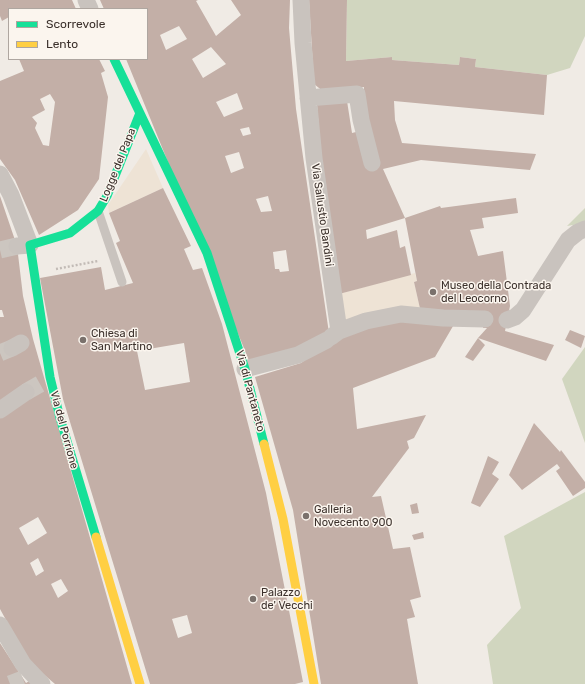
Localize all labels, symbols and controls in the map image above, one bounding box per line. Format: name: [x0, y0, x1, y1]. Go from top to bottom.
legend: [8, 8, 148, 60]
text: Scorrevole: [46, 17, 105, 31]
text: Lento: [46, 37, 78, 51]
street label: Logge del Papa: [97, 126, 139, 204]
street label: Via Sallustio Bandini: [308, 163, 336, 267]
place label: Museo della Contrada del Leocorno: [441, 279, 551, 305]
marker: Museo della Contrada del Leocorno: [428, 287, 438, 297]
place label: Chiesa di San Martino: [91, 327, 152, 353]
marker: Chiesa di San Martino: [78, 335, 88, 345]
street label: Via di Pantaneto: [233, 349, 267, 433]
street label: Via del Porrione: [47, 390, 81, 470]
place label: Galleria Novecento 900: [314, 503, 392, 529]
marker: Galleria Novecento 900: [301, 511, 311, 521]
place label: Palazzo de' Vecchi: [261, 586, 313, 612]
marker: Palazzo de' Vecchi: [248, 594, 258, 604]

